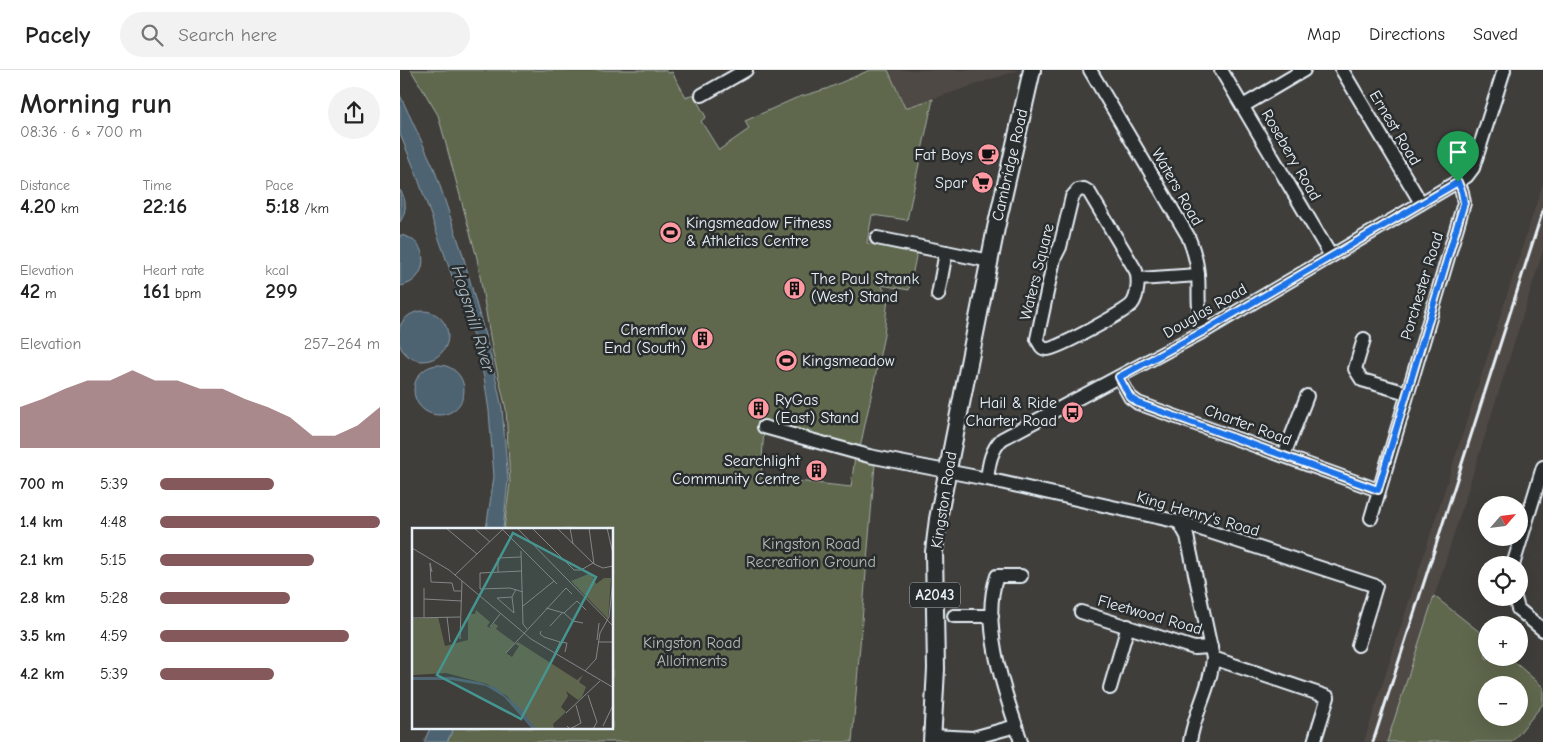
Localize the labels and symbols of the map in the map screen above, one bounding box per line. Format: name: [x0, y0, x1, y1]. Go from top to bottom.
street label: Ernest Road: [1366, 87, 1424, 169]
street label: Rosebery Road: [1258, 106, 1324, 204]
street label: Cambridge Road: [988, 107, 1032, 223]
pin: [1437, 131, 1479, 182]
cafe icon: Fat Boys: [977, 143, 1001, 167]
street label: Waters Road: [1148, 145, 1206, 229]
place label: Fat Boys: [914, 146, 973, 164]
supermarket icon: Spar: [971, 171, 995, 195]
place label: Spar: [935, 174, 968, 192]
place label: Kingsmeadow Fitness & Athletics Centre: [686, 214, 832, 250]
sports icon: Kingsmeadow Fitness & Athletics Centre: [658, 220, 682, 244]
street label: Waters Square: [1016, 222, 1058, 322]
street label: Porchester Road: [1397, 230, 1447, 342]
water label: Hogsmill River: [447, 263, 499, 376]
place label: The Paul Strank (West) Stand: [811, 270, 919, 306]
building icon: The Paul Strank (West) Stand: [783, 276, 807, 300]
street label: Douglas Road: [1160, 280, 1250, 342]
place label: Chemflow End (South): [604, 321, 686, 357]
building icon: Chemflow End (South): [690, 327, 714, 351]
sports icon: Kingsmeadow: [774, 349, 798, 373]
place label: Kingsmeadow: [802, 352, 895, 370]
place label: RyGas (East) Stand: [775, 391, 859, 427]
place label: Hail & Ride Charter Road: [966, 394, 1057, 430]
building icon: RyGas (East) Stand: [747, 397, 771, 421]
bus stop icon: Hail & Ride Charter Road: [1061, 400, 1085, 424]
street label: Charter Road: [1202, 401, 1294, 449]
street label: Kingston Road: [927, 450, 961, 550]
place label: Searchlight Community Centre: [672, 452, 800, 488]
building icon: Searchlight Community Centre: [804, 458, 828, 482]
street label: King Henry's Road: [1135, 488, 1261, 540]
north arrow: [1478, 496, 1528, 546]
inset map: [412, 528, 614, 730]
park label: Kingston Road Recreation Ground: [746, 535, 876, 571]
road number: A2043: [910, 582, 960, 608]
street label: Fleetwood Road: [1096, 591, 1204, 639]
park label: Kingston Road Allotments: [643, 634, 741, 670]

